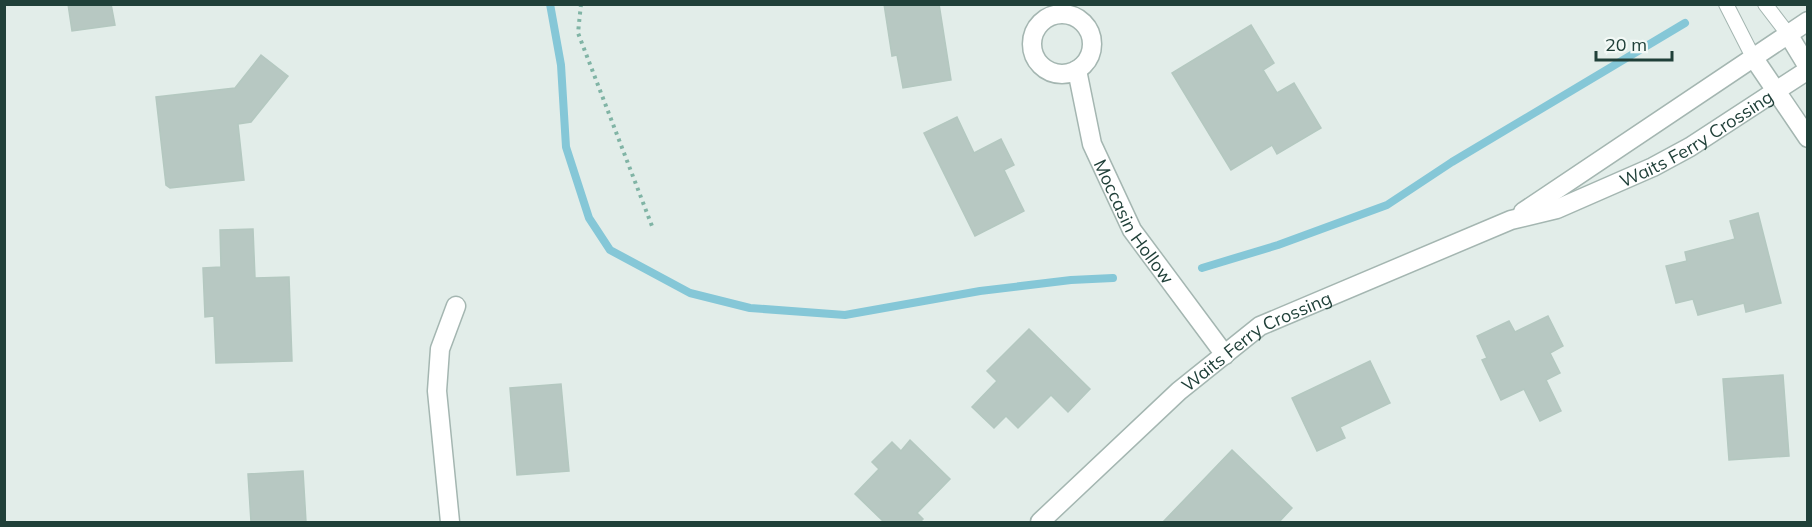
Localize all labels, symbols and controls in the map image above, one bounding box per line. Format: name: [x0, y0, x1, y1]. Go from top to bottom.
scale bar: [1596, 24, 1672, 62]
text: 20 m: [1605, 33, 1647, 56]
street label: Waits Ferry Crossing: [1616, 85, 1777, 192]
street label: Moccasin Hollow: [1089, 155, 1180, 289]
street label: Waits Ferry Crossing: [1176, 286, 1335, 396]

